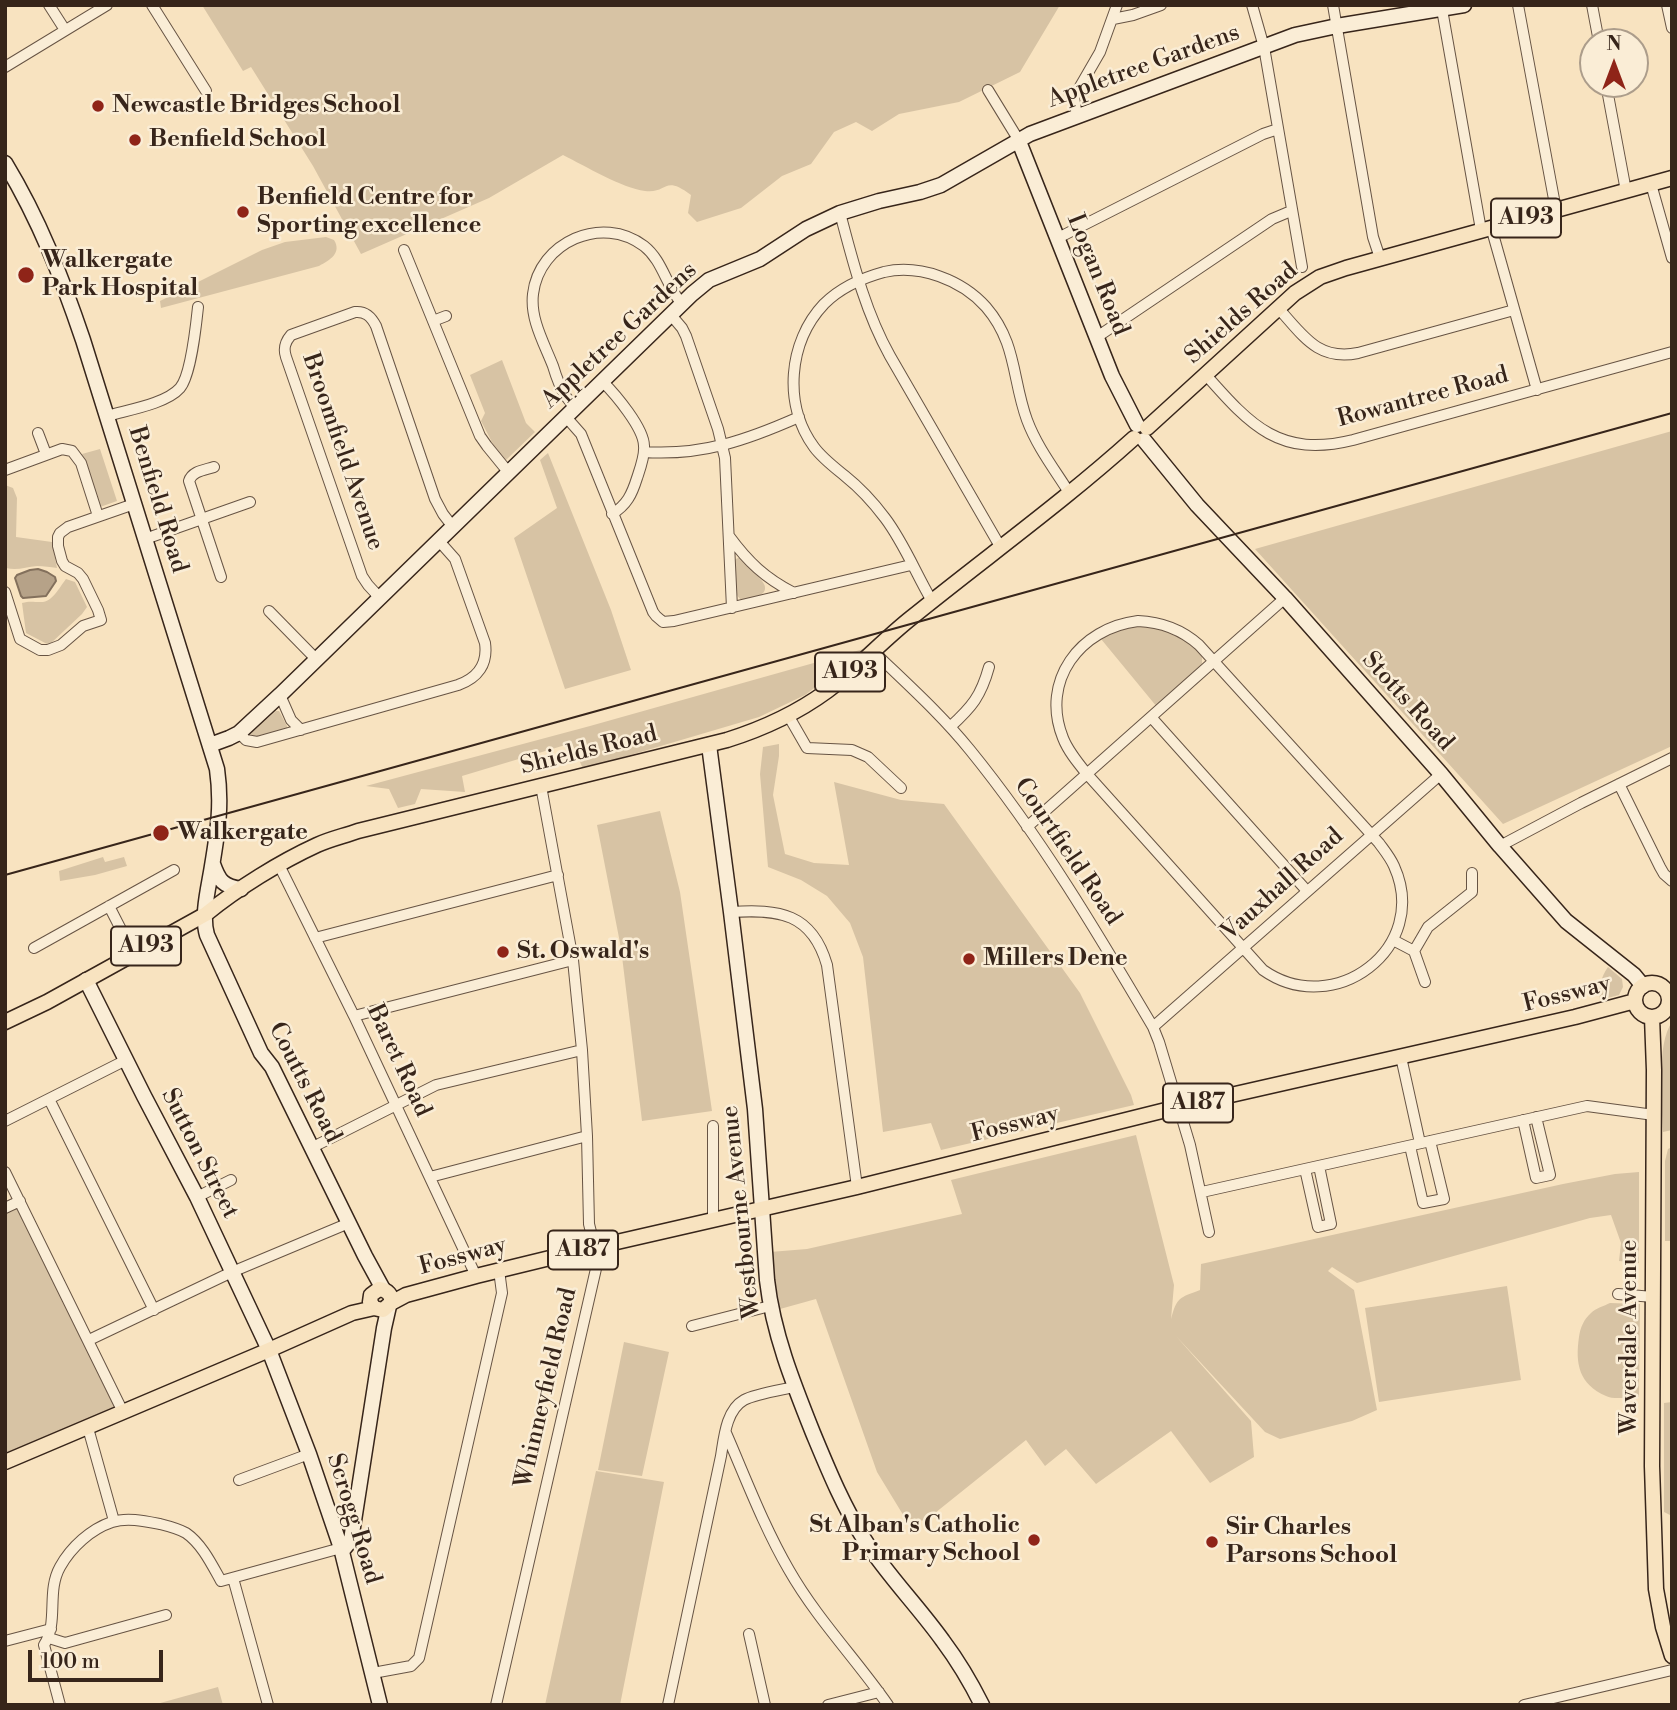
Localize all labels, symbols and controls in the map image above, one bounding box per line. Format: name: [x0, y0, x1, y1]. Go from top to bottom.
street label: Appletree Gardens: [1044, 19, 1244, 115]
north arrow: [1579, 28, 1649, 98]
text: N: [1606, 32, 1622, 56]
place label: Newcastle Bridges School: [112, 92, 400, 120]
marker: Newcastle Bridges School: [90, 98, 106, 114]
place label: Benfield School: [149, 126, 326, 154]
marker: Benfield School: [127, 132, 143, 148]
place label: Benfield Centre for Sporting excellence: [257, 184, 481, 240]
road number: A193: [1491, 198, 1561, 238]
marker: Benfield Centre for Sporting excellence: [235, 204, 251, 220]
street label: Logan Road: [1060, 210, 1134, 340]
place label: Walkergate Park Hospital: [42, 247, 198, 303]
street label: Appletree Gardens: [536, 257, 704, 415]
street label: Shields Road: [1180, 257, 1304, 371]
marker: Walkergate Park Hospital: [16, 265, 36, 285]
street label: Broomfield Avenue: [295, 350, 389, 554]
street label: Rowantree Road: [1334, 361, 1512, 435]
street label: Benfield Road: [121, 423, 193, 577]
street label: Stotts Road: [1355, 647, 1459, 757]
road number: A193: [815, 652, 885, 692]
street label: Shields Road: [518, 720, 660, 782]
street label: Courtfield Road: [1007, 773, 1127, 931]
place label: Walkergate: [177, 819, 308, 847]
marker: Walkergate: [151, 823, 171, 843]
street label: Vauxhall Road: [1216, 823, 1350, 947]
road number: A193: [111, 926, 181, 965]
place label: St. Oswald's: [517, 938, 649, 966]
marker: St. Oswald's: [495, 944, 511, 960]
place label: Millers Dene: [983, 945, 1128, 973]
marker: Millers Dene: [961, 951, 977, 967]
street label: Fossway: [1520, 970, 1614, 1020]
street label: Baret Road: [360, 1000, 436, 1122]
street label: Coutts Road: [261, 1018, 347, 1148]
street label: Sutton Street: [154, 1084, 244, 1224]
road number: A187: [1163, 1084, 1233, 1122]
street label: Fossway: [968, 1100, 1062, 1150]
street label: Westbourne Avenue: [716, 1104, 768, 1320]
road number: A187: [548, 1231, 618, 1270]
street label: Fossway: [416, 1232, 510, 1282]
street label: Waverdale Avenue: [1616, 1239, 1644, 1435]
street label: Whinneyfield Road: [510, 1285, 584, 1491]
street label: Scrogg Road: [320, 1450, 386, 1588]
place label: St Alban's Catholic Primary School: [810, 1512, 1020, 1568]
place label: Sir Charles Parsons School: [1226, 1514, 1397, 1570]
marker: St Alban's Catholic Primary School: [1026, 1532, 1042, 1548]
marker: Sir Charles Parsons School: [1204, 1534, 1220, 1550]
scale bar: [32, 1636, 166, 1680]
text: 100 m: [41, 1649, 100, 1675]

